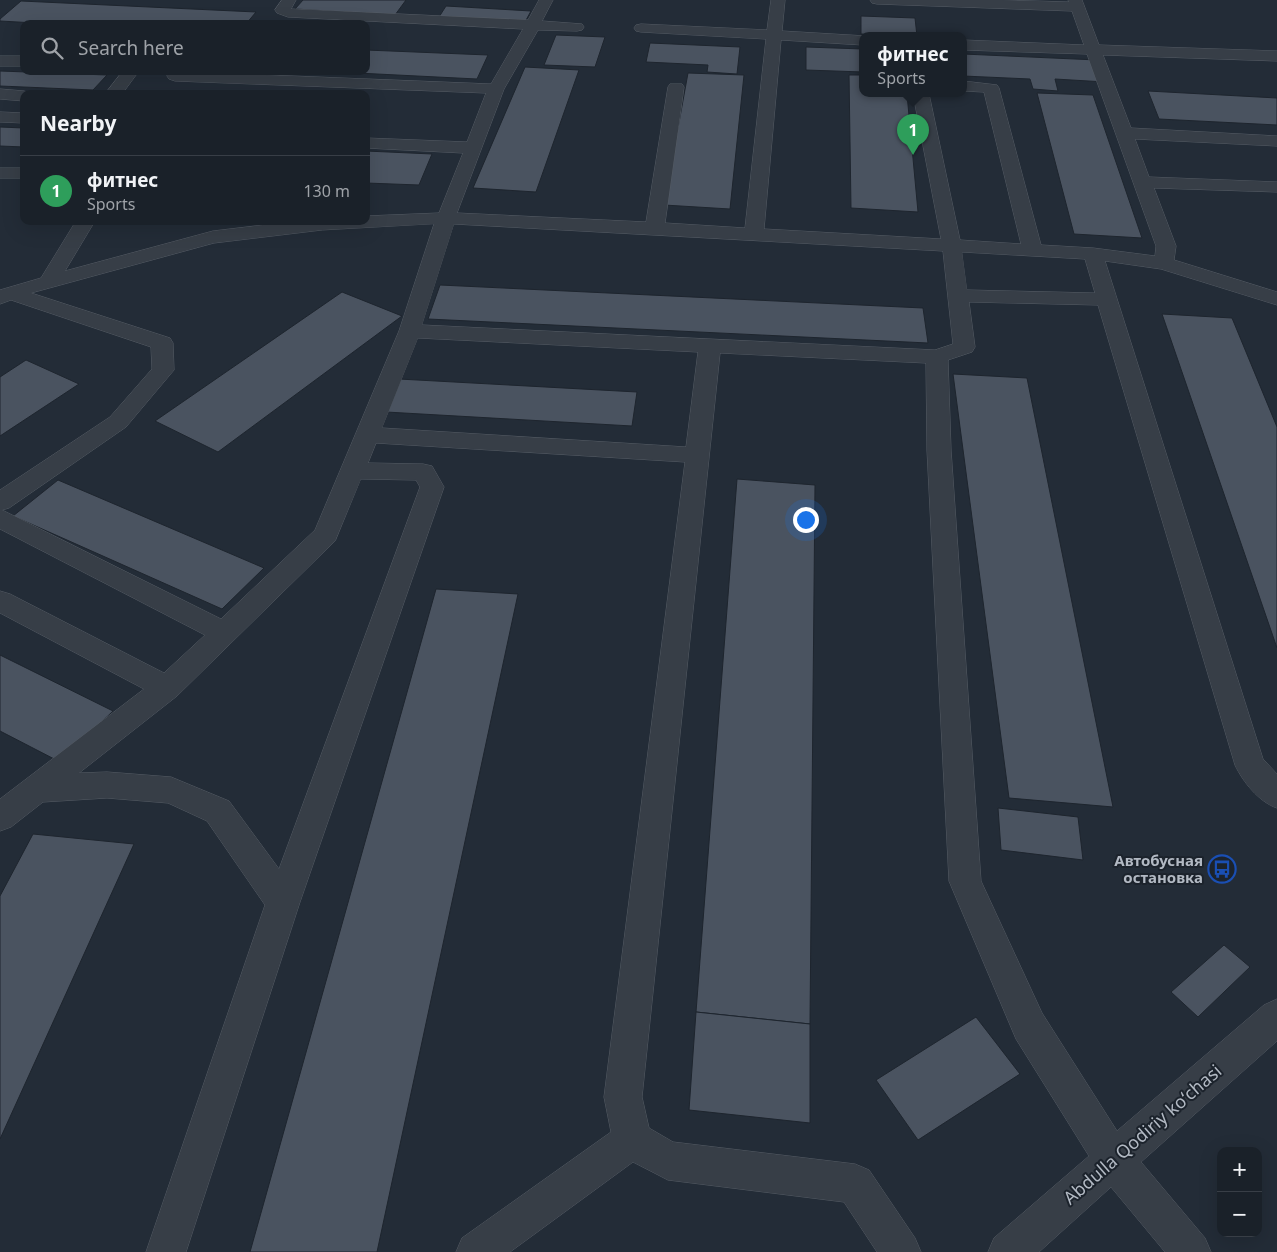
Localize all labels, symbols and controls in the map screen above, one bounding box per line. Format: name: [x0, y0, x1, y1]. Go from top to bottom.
search box: [20, 20, 370, 75]
popup: [859, 32, 967, 97]
icon: search: [38, 34, 66, 62]
text: Search here: [78, 35, 184, 61]
text: фитнес: [877, 41, 949, 67]
text: Sports: [877, 67, 926, 89]
text: Nearby: [40, 109, 116, 137]
pin: 1: [897, 114, 929, 155]
text: фитнес: [87, 167, 158, 193]
text: 1: [51, 180, 61, 202]
text: 130 m: [303, 180, 350, 202]
text: Sports: [87, 193, 135, 215]
your location: [793, 507, 819, 533]
place label: Автобусная остановка: [1114, 850, 1203, 887]
bus stop icon: Автобусная остановка: [1207, 854, 1237, 884]
street label: Abdulla Qodiriy koʻchasi: [1058, 1059, 1226, 1209]
map controls: [1217, 1147, 1262, 1237]
button: +: [1217, 1147, 1262, 1192]
button: −: [1217, 1192, 1262, 1237]

